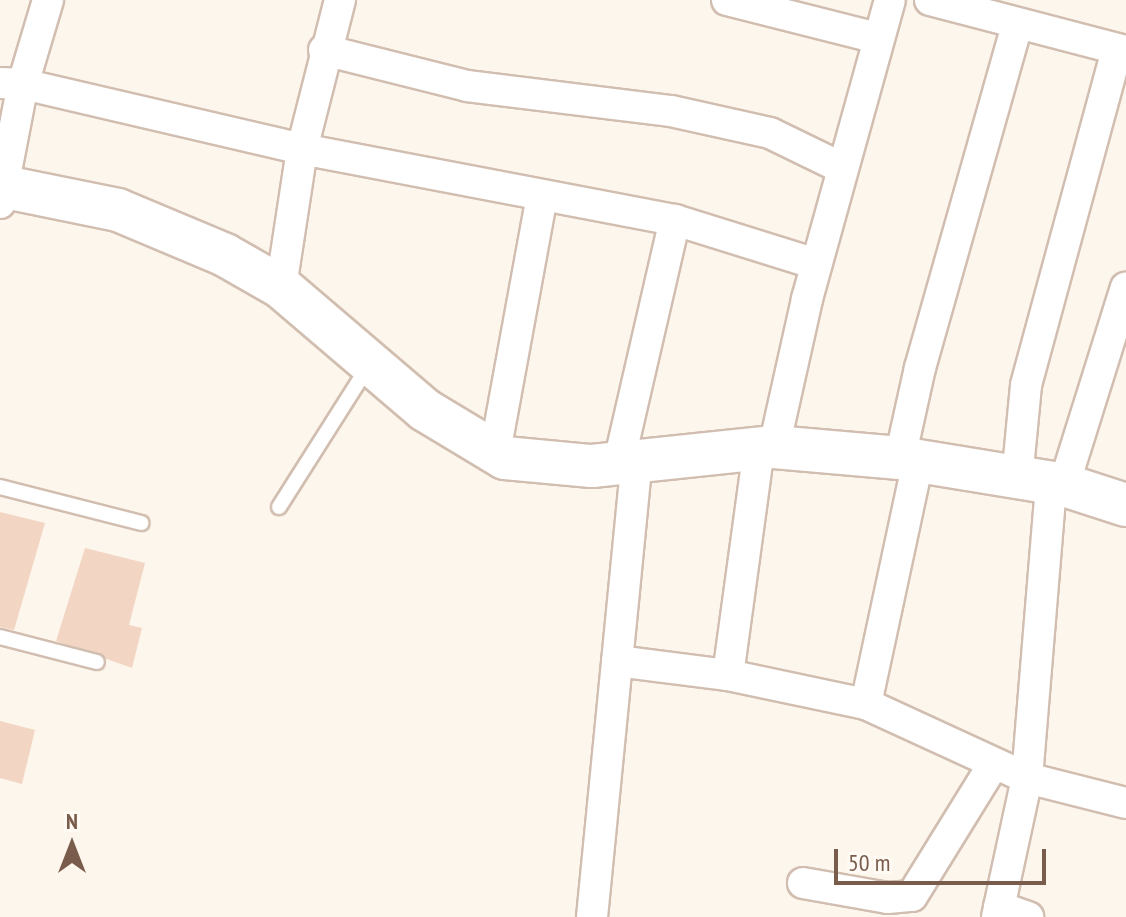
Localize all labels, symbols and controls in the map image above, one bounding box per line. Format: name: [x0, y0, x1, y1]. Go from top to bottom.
north arrow: [32, 805, 112, 885]
text: N: [66, 807, 78, 835]
scale bar: [838, 833, 1050, 883]
text: 50 m: [848, 847, 890, 878]

